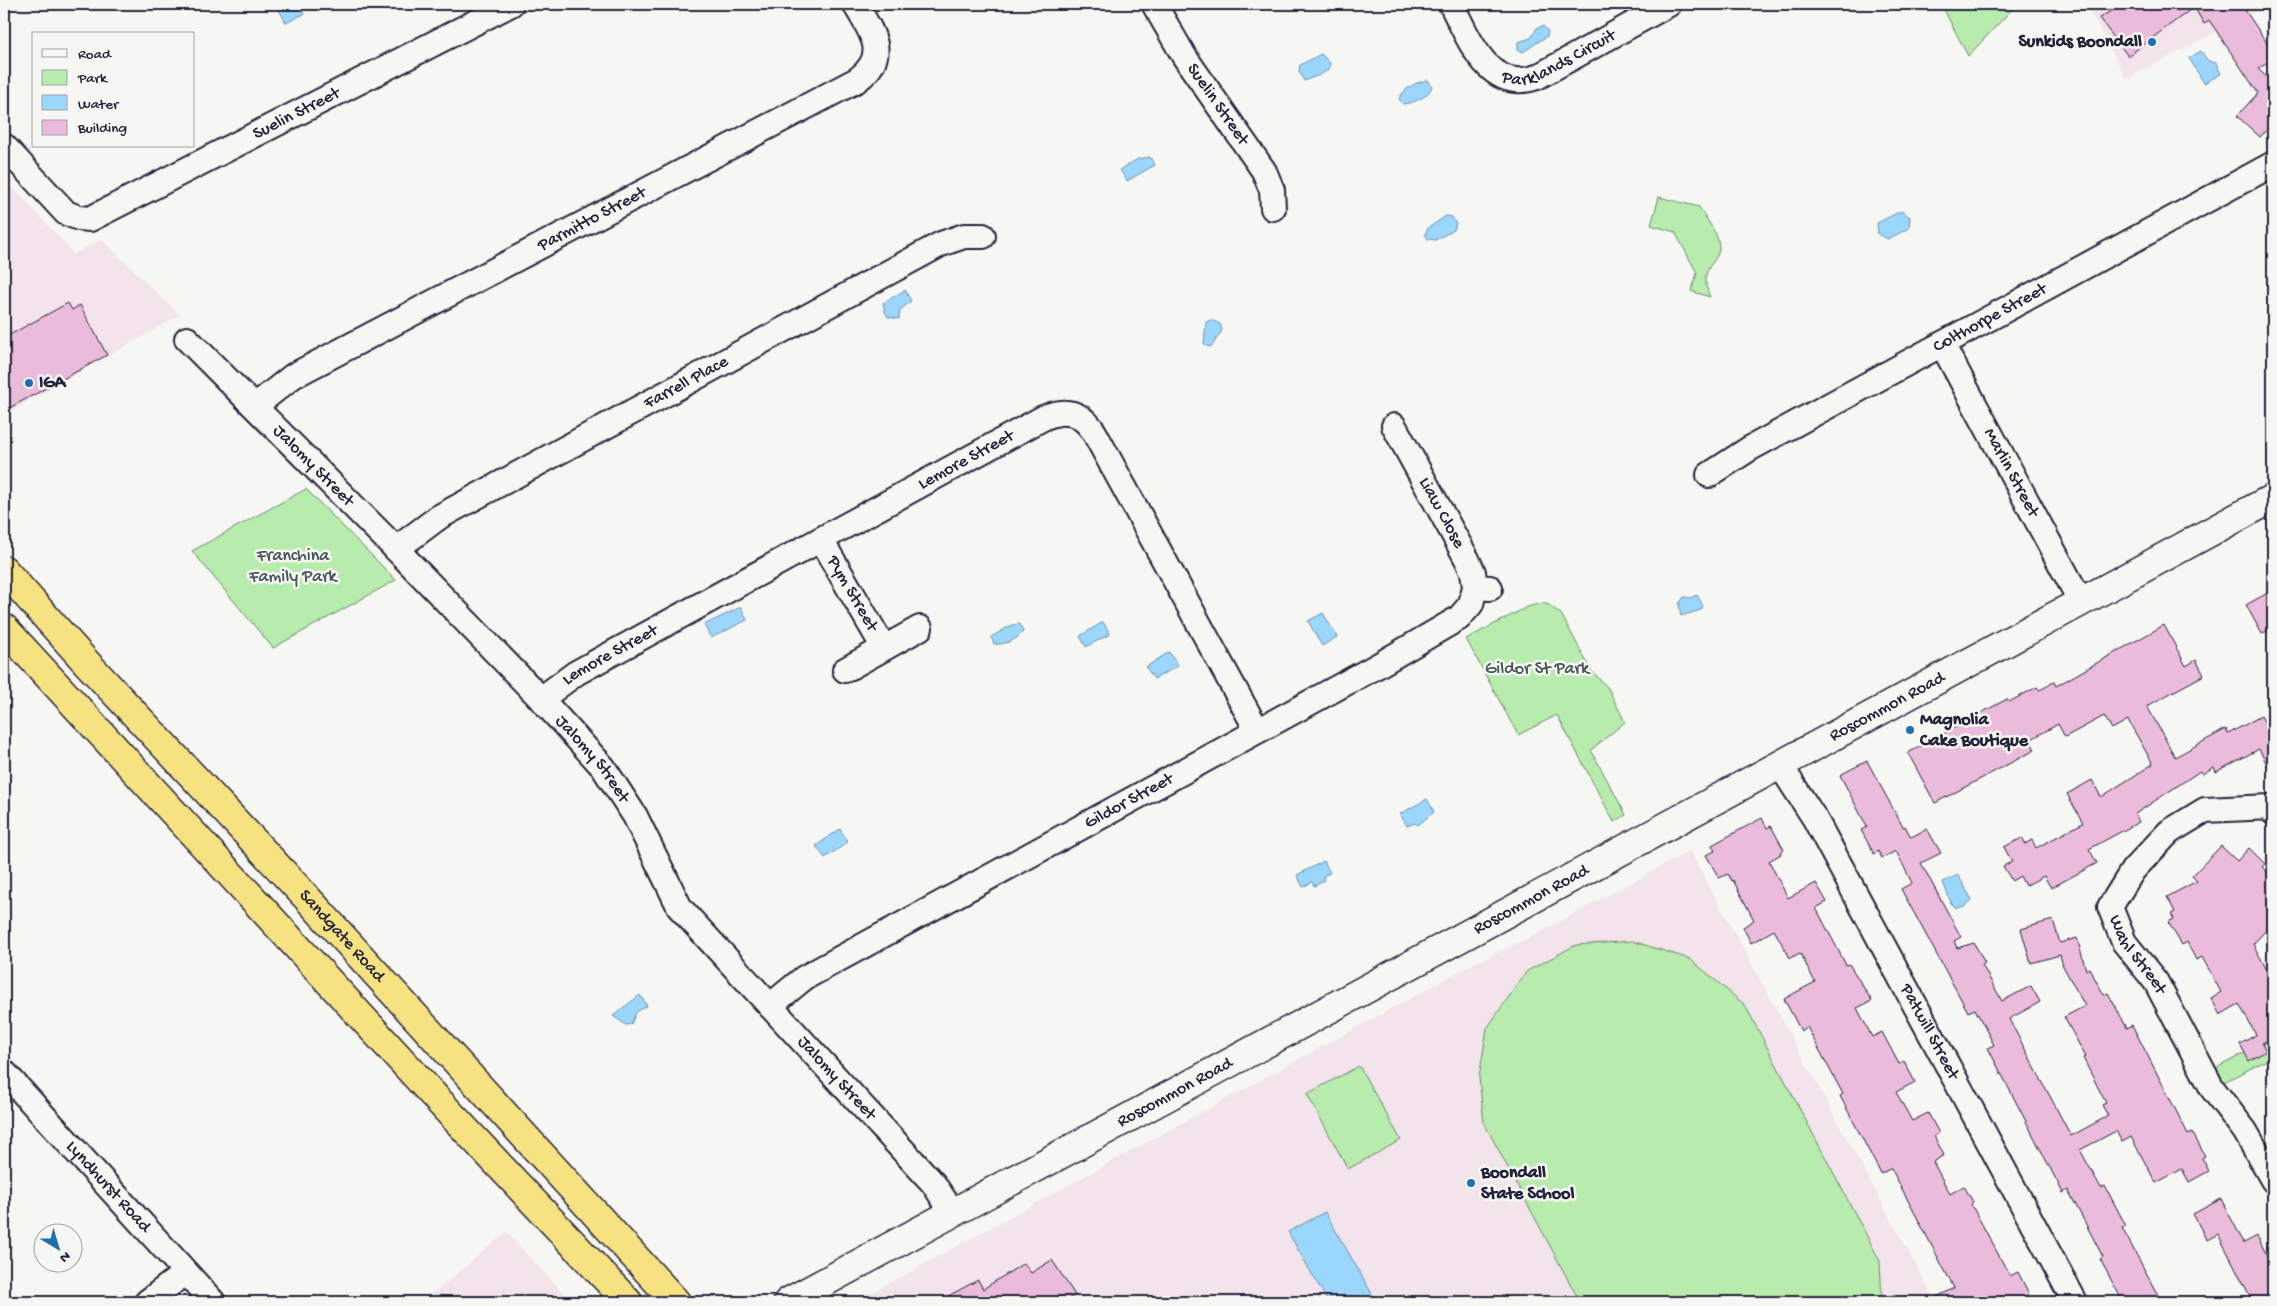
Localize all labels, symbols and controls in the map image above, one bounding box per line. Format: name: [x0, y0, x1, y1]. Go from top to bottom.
street label: Parklands Circuit: [1498, 24, 1621, 91]
legend: [32, 32, 195, 148]
place label: Sunkids Boondall: [2018, 32, 2142, 53]
marker: Sunkids Boondall: [2146, 36, 2158, 48]
text: Road: [78, 46, 112, 64]
street label: Suelin Street: [1182, 59, 1254, 151]
text: Park: [77, 70, 108, 88]
street label: Suelin Street: [249, 82, 345, 145]
text: Water: [78, 96, 120, 114]
text: Building: [77, 120, 127, 138]
street label: Parmitto Street: [533, 181, 651, 257]
street label: Colthorpe Street: [1929, 278, 2052, 357]
street label: Farrell Place: [640, 351, 733, 414]
place label: IGA: [39, 373, 67, 394]
marker: IGA: [23, 377, 35, 389]
street label: Jalomy Street: [268, 421, 360, 512]
street label: Lemore Street: [914, 425, 1019, 495]
street label: Marlin Street: [1979, 425, 2044, 522]
street label: Liaw Close: [1414, 474, 1470, 553]
park label: Franchina Family Park: [248, 546, 339, 588]
street label: Pym Street: [822, 551, 883, 636]
street label: Lemore Street: [558, 619, 663, 690]
park label: Gildor St Park: [1485, 659, 1591, 680]
street label: Roscommon Road: [1826, 666, 1950, 747]
place label: Magnolia Cake Boutique: [1919, 710, 2029, 752]
street label: Jalomy Street: [551, 711, 635, 808]
marker: Magnolia Cake Boutique: [1904, 724, 1916, 736]
street label: Gildor Street: [1081, 768, 1178, 834]
street label: Roscommon Road: [1470, 859, 1594, 939]
street label: Sandgate Road: [294, 885, 390, 988]
street label: Wahl Street: [2104, 912, 2172, 999]
street label: Patwill Street: [1895, 980, 1965, 1085]
street label: Jalomy Street: [793, 1032, 881, 1126]
street label: Roscommon Road: [1114, 1052, 1237, 1132]
street label: Lyndhurst Road: [61, 1136, 156, 1238]
place label: Boondall State School: [1480, 1163, 1574, 1205]
marker: Boondall State School: [1465, 1177, 1477, 1189]
north arrow: [32, 1224, 82, 1274]
text: N: [56, 1247, 73, 1266]

